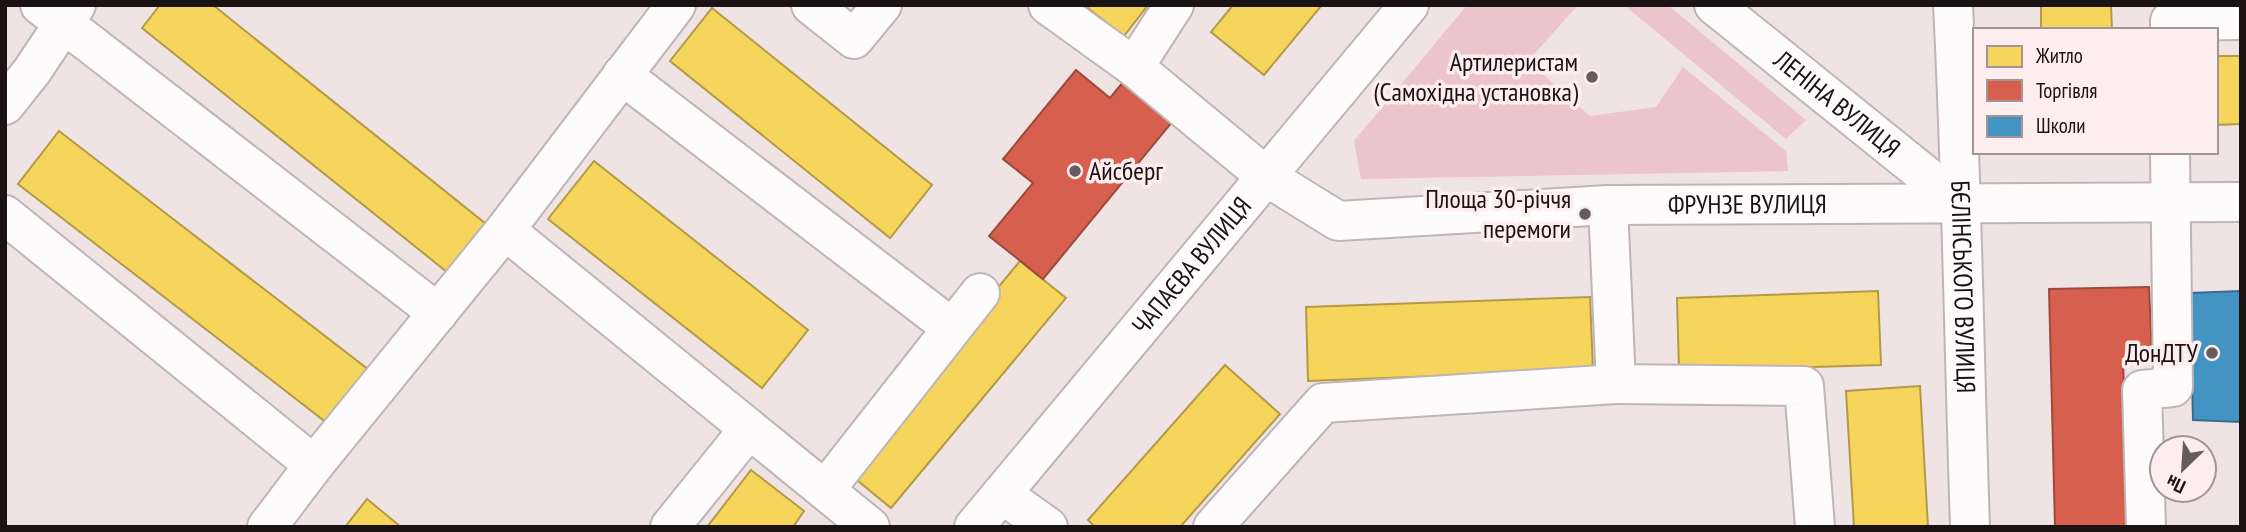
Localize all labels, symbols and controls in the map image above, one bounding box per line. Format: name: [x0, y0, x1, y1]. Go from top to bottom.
legend: [1973, 28, 2218, 154]
street label: ЛЕНІНА ВУЛИЦЯ: [1767, 42, 1907, 164]
text: Житло: [2035, 42, 2083, 69]
place label: Артилеристам (Самохідна установка): [1374, 45, 1578, 108]
marker: Артилеристам (Самохідна установка): [1584, 69, 1600, 85]
text: Торгівля: [2036, 77, 2097, 104]
text: Школи: [2036, 112, 2085, 139]
place label: Айсберг: [1089, 154, 1163, 187]
marker: Айсберг: [1067, 163, 1083, 179]
street label: БЄЛІНСЬКОГО ВУЛИЦЯ: [1944, 180, 1983, 394]
place label: Площа 30-річчя перемоги: [1425, 182, 1571, 245]
street label: ФРУНЗЕ ВУЛИЦЯ: [1668, 187, 1827, 221]
street label: ЧАПАЄВА ВУЛИЦЯ: [1124, 190, 1258, 341]
marker: Площа 30-річчя перемоги: [1577, 206, 1593, 222]
place label: ДонДТУ: [2125, 336, 2198, 369]
marker: ДонДТУ: [2204, 345, 2220, 361]
north arrow: [2148, 434, 2218, 504]
text: Пн: [2162, 470, 2189, 499]

